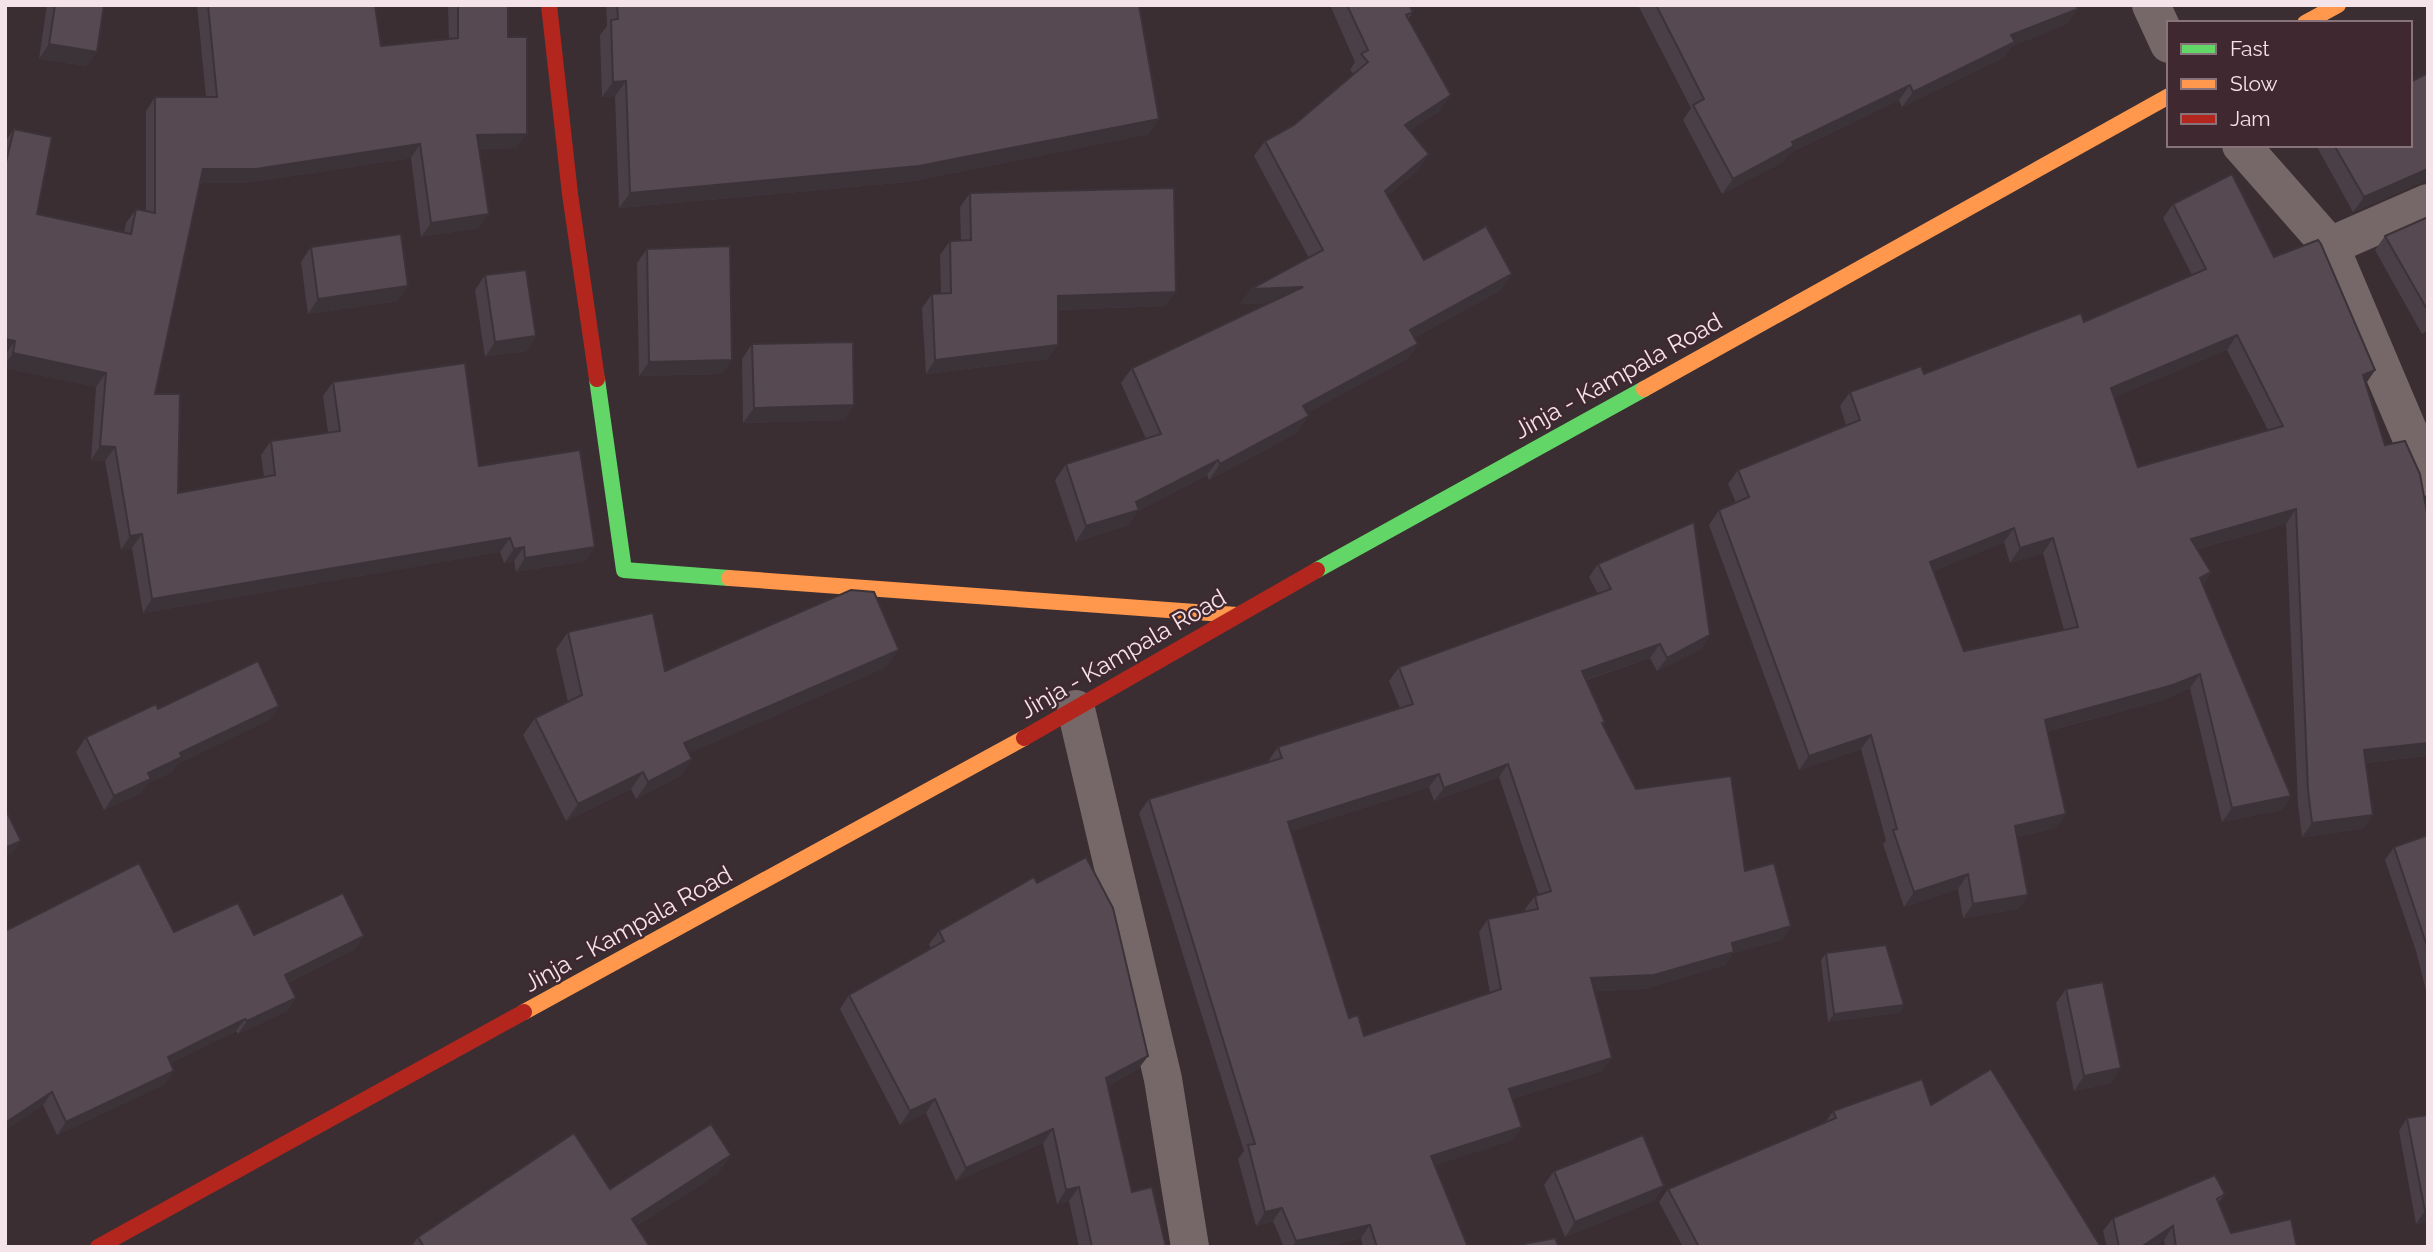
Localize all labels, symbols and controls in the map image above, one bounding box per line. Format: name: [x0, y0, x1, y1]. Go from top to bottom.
legend: [2167, 21, 2412, 147]
text: Fast: [2230, 36, 2270, 61]
text: Slow: [2230, 71, 2278, 96]
text: Jam: [2230, 106, 2271, 131]
street label: Jinja - Kampala Road: [1509, 306, 1727, 445]
street label: Jinja - Kampala Road: [1014, 583, 1231, 724]
street label: Jinja - Kampala Road: [519, 859, 737, 998]

